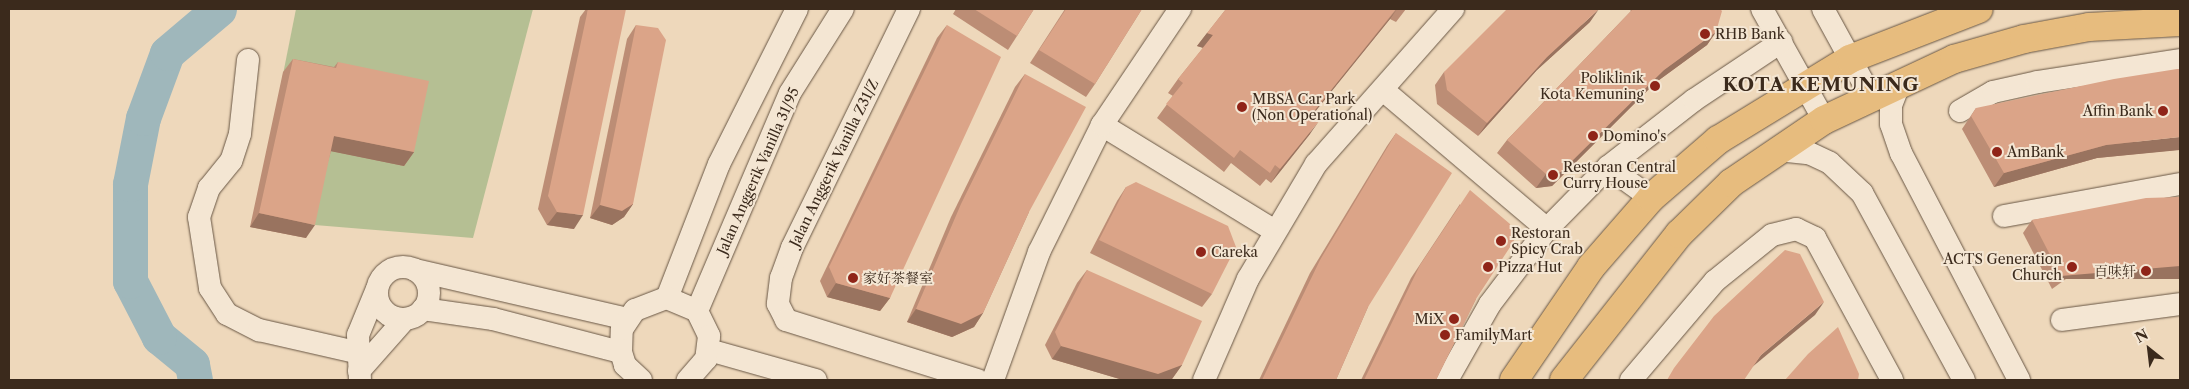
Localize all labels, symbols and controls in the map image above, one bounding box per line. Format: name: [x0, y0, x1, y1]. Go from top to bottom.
place label: RHB Bank: [1715, 26, 1785, 42]
marker: RHB Bank: [1699, 28, 1711, 40]
place label: Poliklinik Kota Kemuning: [1540, 70, 1644, 102]
district label: KOTA KEMUNING: [1720, 74, 1922, 96]
street label: Jalan Anggerik Vanilla Z31/Z: [786, 76, 882, 250]
marker: Poliklinik Kota Kemuning: [1648, 79, 1662, 93]
street label: Jalan Anggerik Vanilla 31/95: [713, 84, 803, 258]
place label: MBSA Car Park (Non Operational): [1252, 91, 1372, 124]
marker: MBSA Car Park (Non Operational): [1236, 101, 1248, 113]
place label: Affin Bank: [2083, 103, 2153, 119]
marker: Affin Bank: [2157, 105, 2169, 117]
place label: Domino's: [1603, 128, 1666, 144]
marker: Domino's: [1587, 130, 1599, 142]
place label: AmBank: [2007, 144, 2064, 160]
marker: AmBank: [1991, 146, 2003, 158]
place label: Restoran Central Curry House: [1563, 159, 1676, 192]
marker: Restoran Central Curry House: [1547, 169, 1559, 181]
place label: Restoran Spicy Crab: [1511, 225, 1583, 258]
marker: Restoran Spicy Crab: [1495, 235, 1507, 247]
place label: Careka: [1211, 244, 1258, 260]
marker: Careka: [1195, 246, 1207, 258]
place label: ACTS Generation Church: [1943, 251, 2062, 284]
place label: Pizza Hut: [1498, 259, 1562, 275]
marker: Pizza Hut: [1482, 261, 1494, 273]
marker: ACTS Generation Church: [2066, 261, 2078, 273]
place label: 百味轩: [2094, 263, 2136, 279]
marker: 百味轩: [2140, 265, 2152, 277]
place label: 家好茶餐室: [863, 270, 933, 286]
marker: 家好茶餐室: [847, 272, 859, 284]
place label: MiX: [1415, 311, 1444, 327]
marker: MiX: [1448, 313, 1460, 325]
north arrow: [2124, 324, 2174, 374]
text: N: [2132, 325, 2151, 347]
place label: FamilyMart: [1455, 327, 1532, 343]
marker: FamilyMart: [1439, 329, 1451, 341]

